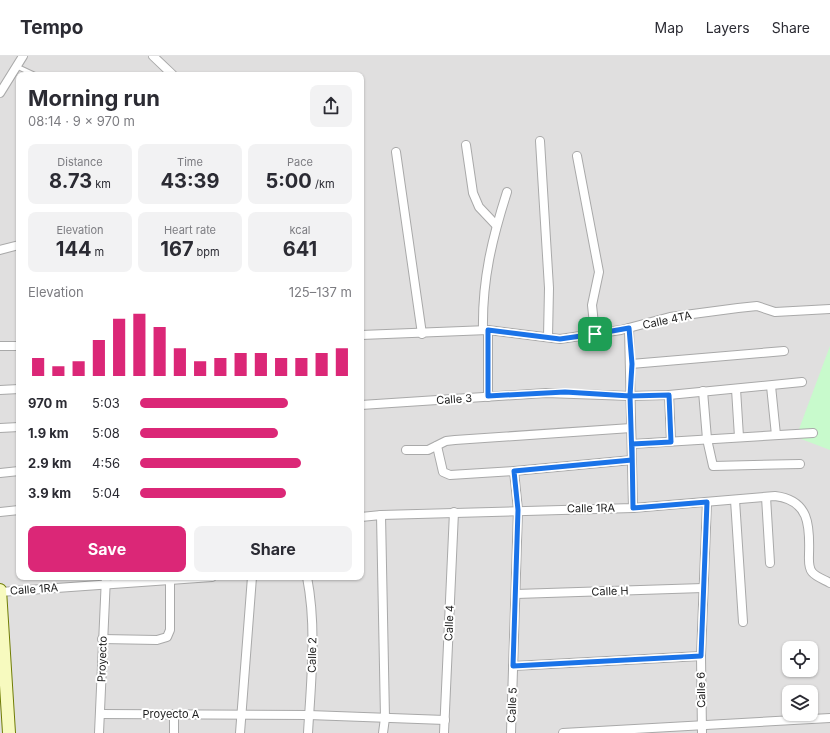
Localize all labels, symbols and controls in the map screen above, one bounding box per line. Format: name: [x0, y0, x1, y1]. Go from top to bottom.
text: Tempo: [20, 16, 84, 39]
text: Map: [655, 19, 684, 36]
text: Layers: [706, 19, 750, 36]
text: Share: [772, 19, 810, 36]
text: Morning run: [28, 85, 160, 111]
button: share: [310, 85, 352, 127]
text: 08:14 · 9 × 970 m: [28, 113, 135, 129]
text: Distance: [57, 155, 103, 169]
text: Time: [177, 155, 203, 169]
text: Pace: [287, 155, 313, 169]
text: 8.73: [49, 169, 92, 193]
text: 43:39: [160, 169, 220, 193]
text: 5:00: [265, 169, 312, 193]
text: km: [92, 177, 111, 191]
text: /km: [312, 177, 335, 191]
text: Elevation: [56, 223, 104, 237]
text: Heart rate: [164, 223, 216, 237]
text: kcal: [289, 223, 311, 237]
text: 144: [56, 237, 91, 261]
text: 167: [160, 237, 194, 261]
text: 641: [283, 237, 317, 261]
text: m: [91, 245, 104, 259]
text: bpm: [194, 245, 220, 259]
text: Elevation: [28, 284, 84, 300]
text: 125–137 m: [289, 284, 352, 300]
street label: Calle 4TA: [641, 308, 693, 332]
pin: [578, 317, 612, 351]
icon: arrive: [584, 323, 606, 345]
street label: Calle 3: [436, 391, 473, 407]
text: 970 m: [28, 395, 67, 411]
text: 5:03: [92, 395, 120, 411]
text: 1.9 km: [28, 425, 69, 441]
text: 5:08: [92, 425, 120, 441]
text: 2.9 km: [28, 455, 71, 471]
text: 4:56: [92, 455, 120, 471]
text: 3.9 km: [28, 485, 71, 501]
text: 5:04: [92, 485, 120, 501]
street label: Calle 1RA: [567, 501, 616, 515]
button: Save: [28, 526, 186, 572]
button: Share: [194, 526, 352, 572]
street label: Calle 1RA: [9, 580, 59, 598]
street label: Calle H: [591, 583, 629, 599]
street label: Calle 4: [441, 605, 457, 641]
street label: Proyecto: [94, 635, 110, 682]
street label: Calle 2: [305, 637, 319, 673]
map controls: [782, 641, 818, 721]
button: locate: [782, 641, 818, 677]
street label: Calle 6: [694, 672, 708, 708]
button: layers: [782, 685, 818, 721]
street label: Calle 5: [504, 687, 520, 723]
street label: Proyecto A: [143, 707, 200, 721]

